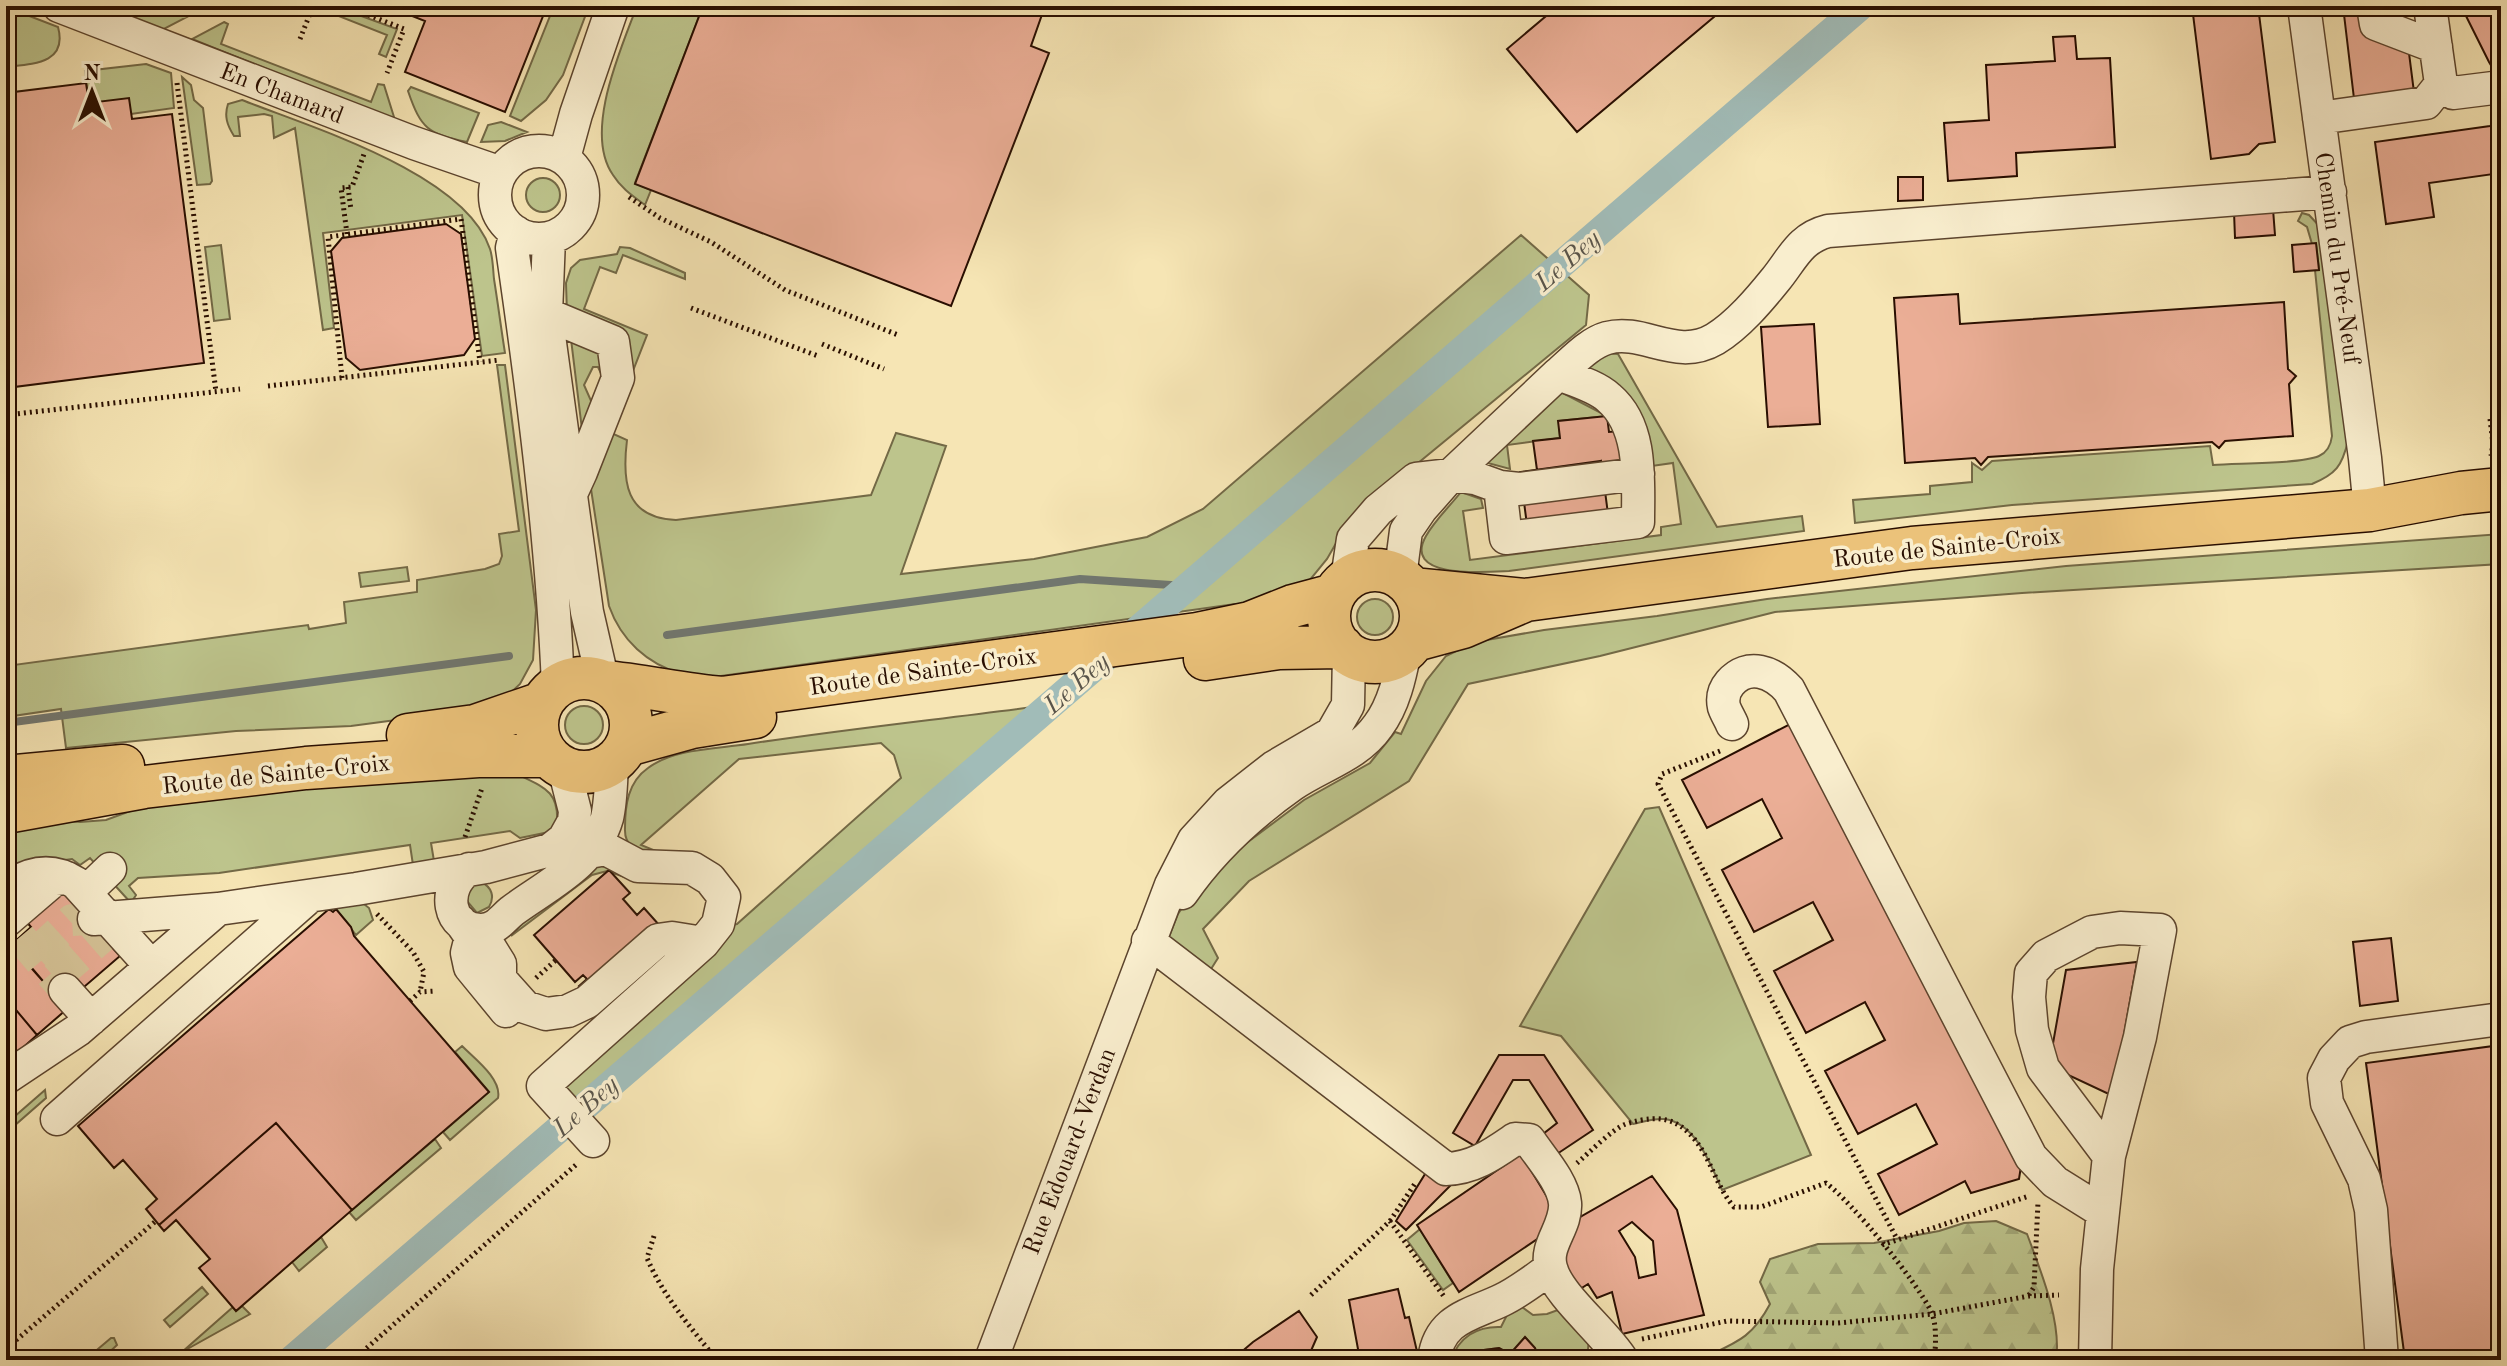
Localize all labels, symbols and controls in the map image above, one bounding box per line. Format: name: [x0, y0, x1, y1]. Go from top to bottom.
north arrow: [52, 52, 132, 132]
street label: En Chamard: [216, 60, 347, 129]
text: N: [84, 63, 101, 85]
street label: Chemin du Pré-Neuf: [2309, 151, 2363, 367]
water label: Le Bey: [1530, 226, 1607, 297]
street label: Route de Sainte-Croix: [1832, 525, 2063, 573]
street label: Route de Sainte-Croix: [808, 645, 1039, 701]
water label: Le Bey: [1039, 649, 1116, 720]
street label: Route de Sainte-Croix: [161, 752, 392, 800]
street label: Rue Edouard-Verdan: [1020, 1045, 1121, 1258]
water label: Le Bey: [548, 1072, 625, 1143]

